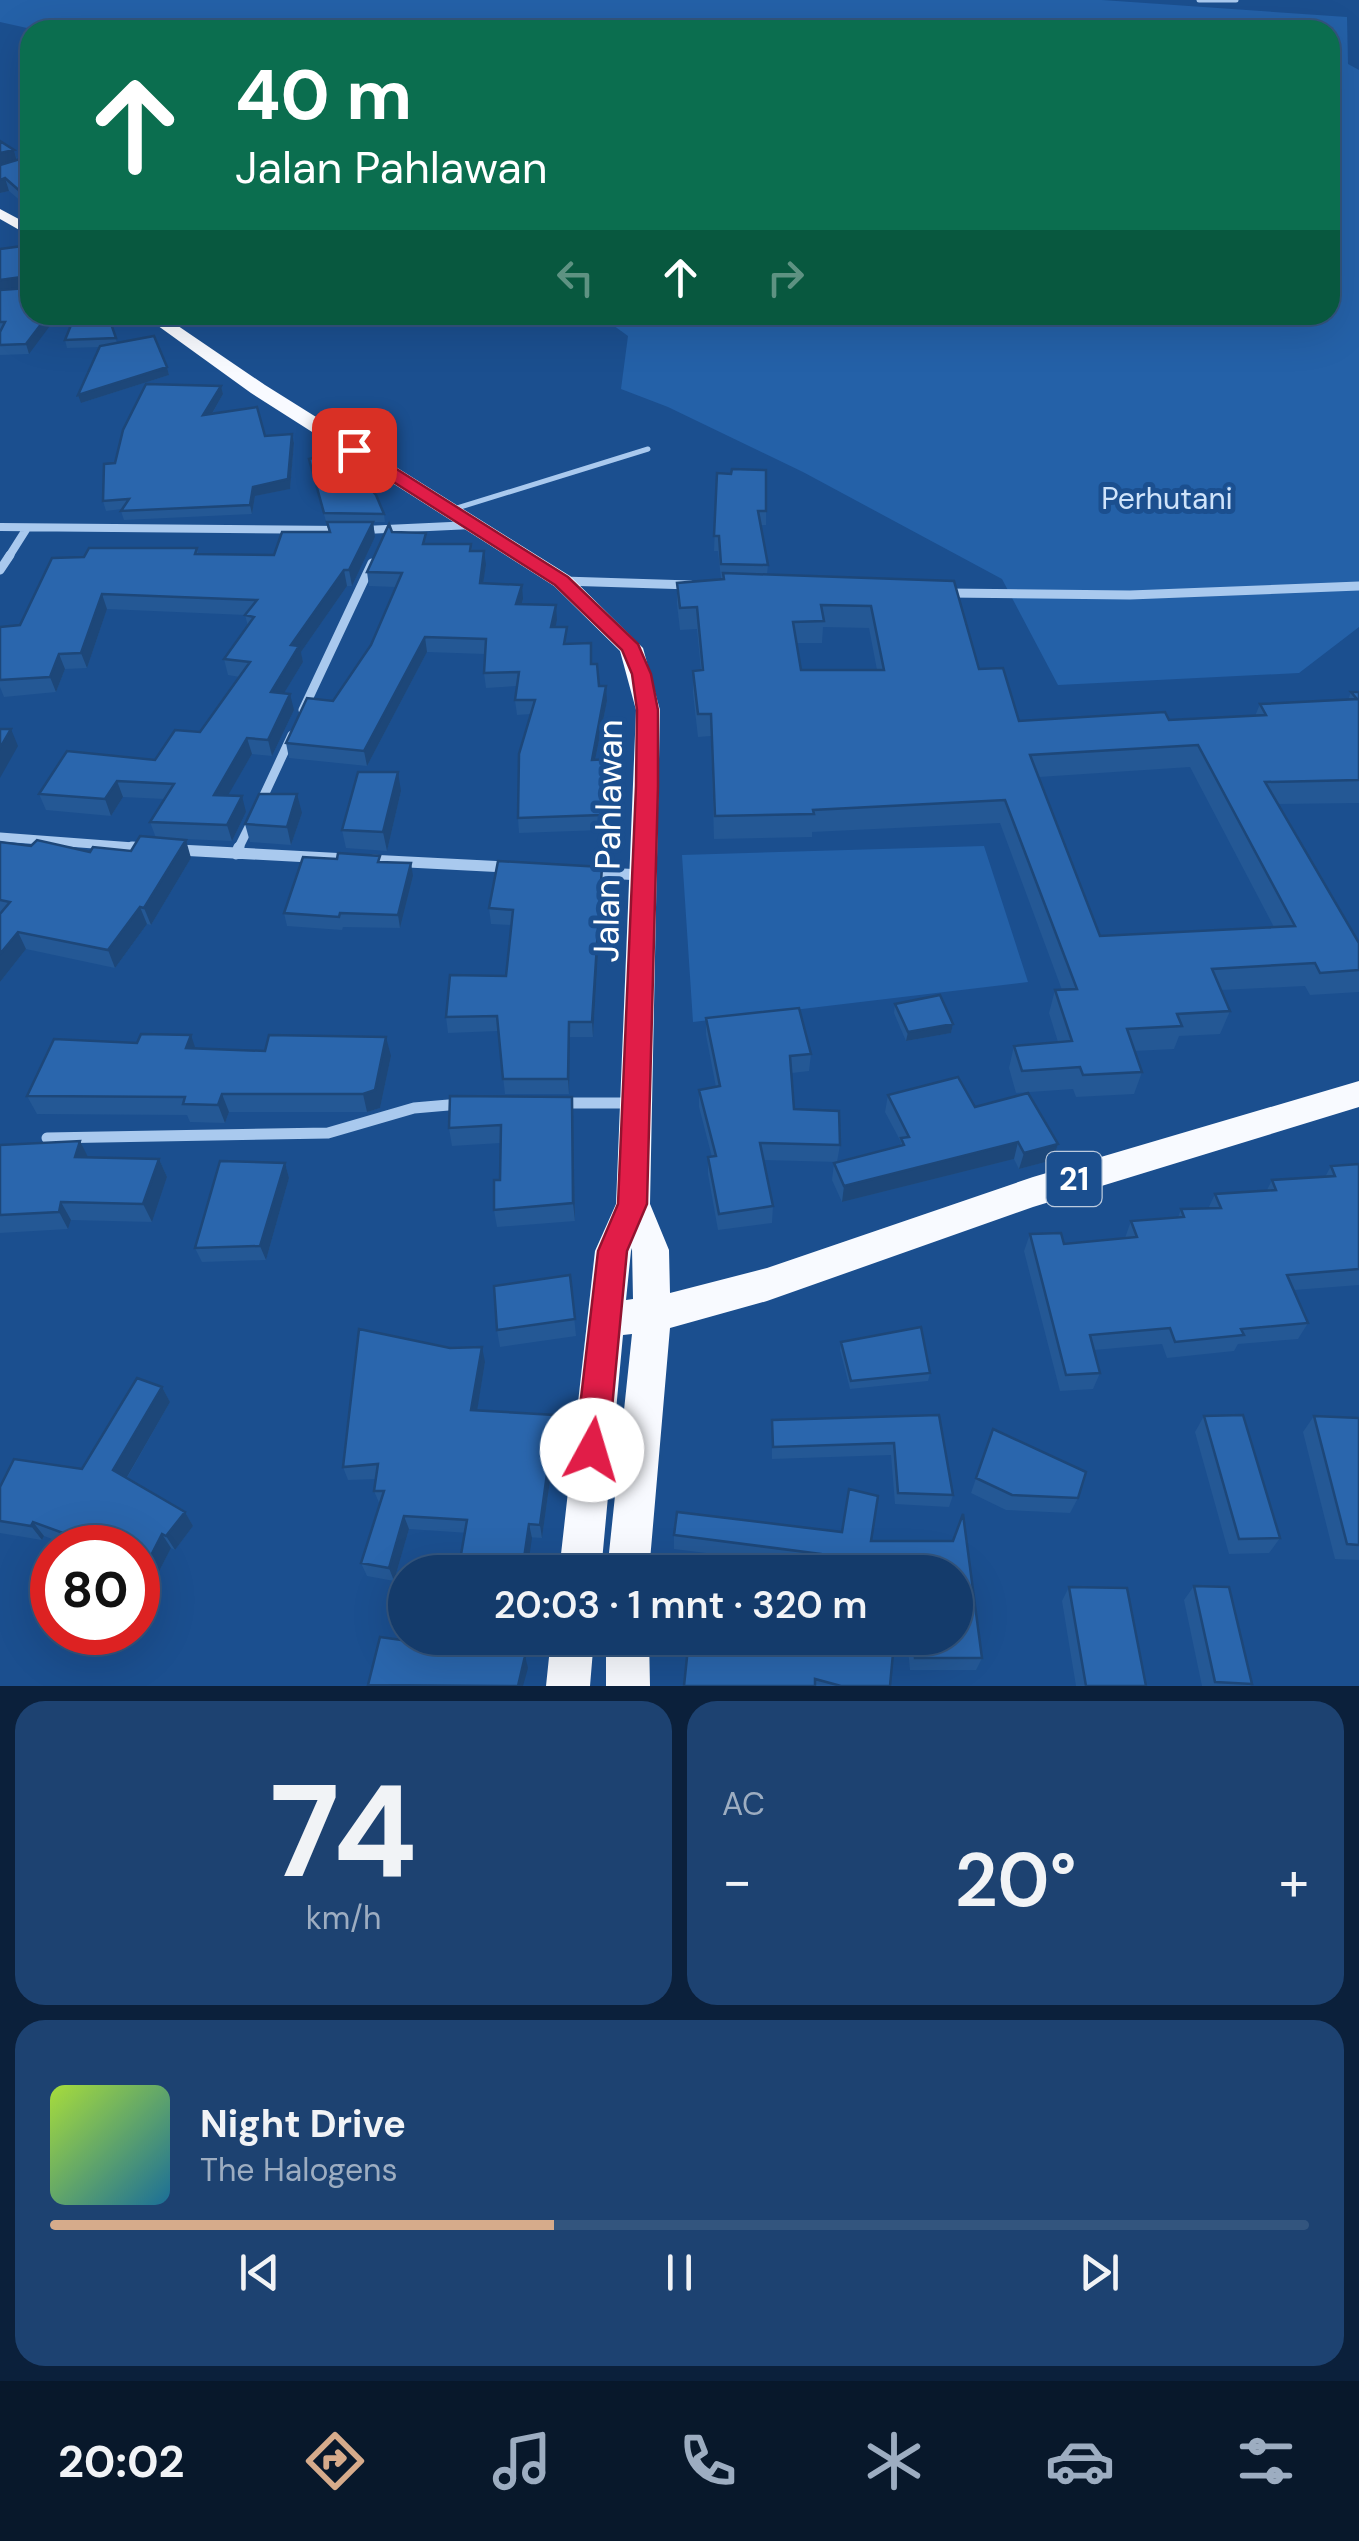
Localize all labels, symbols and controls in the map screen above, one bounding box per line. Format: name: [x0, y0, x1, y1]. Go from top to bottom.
text: 40 m: [235, 50, 412, 141]
icon: ahead: [70, 60, 200, 190]
text: Jalan Pahlawan: [235, 138, 548, 197]
icon: left: [548, 250, 603, 305]
icon: ahead: [653, 250, 708, 305]
icon: right: [758, 250, 813, 305]
pin: [312, 408, 397, 493]
icon: arrive: [327, 423, 382, 478]
park label: Perhutani: [1101, 479, 1233, 518]
street label: Jalan Pahlawan: [583, 719, 633, 963]
road number: 21: [1046, 1152, 1102, 1206]
position arrow: [540, 1398, 644, 1502]
speed limit sign: 80: [30, 1525, 160, 1655]
text: 20:03 · 1 mnt · 320 m: [494, 1580, 867, 1630]
text: 74: [270, 1747, 417, 1916]
text: AC: [722, 1783, 765, 1825]
text: 20°: [955, 1832, 1076, 1929]
text: −: [722, 1845, 752, 1917]
text: +: [1279, 1845, 1309, 1917]
text: km/h: [306, 1897, 381, 1939]
text: Night Drive: [200, 2099, 406, 2149]
text: The Halogens: [200, 2149, 398, 2191]
icon: previous: [232, 2245, 287, 2300]
icon: pause: [652, 2245, 707, 2300]
icon: next: [1072, 2245, 1127, 2300]
icon: directions: [300, 2426, 370, 2496]
icon: music: [487, 2426, 557, 2496]
icon: phone: [673, 2426, 743, 2496]
icon: climate: [859, 2426, 929, 2496]
icon: car: [1045, 2426, 1115, 2496]
icon: filters: [1231, 2426, 1301, 2496]
text: 20:02: [58, 2432, 184, 2491]

